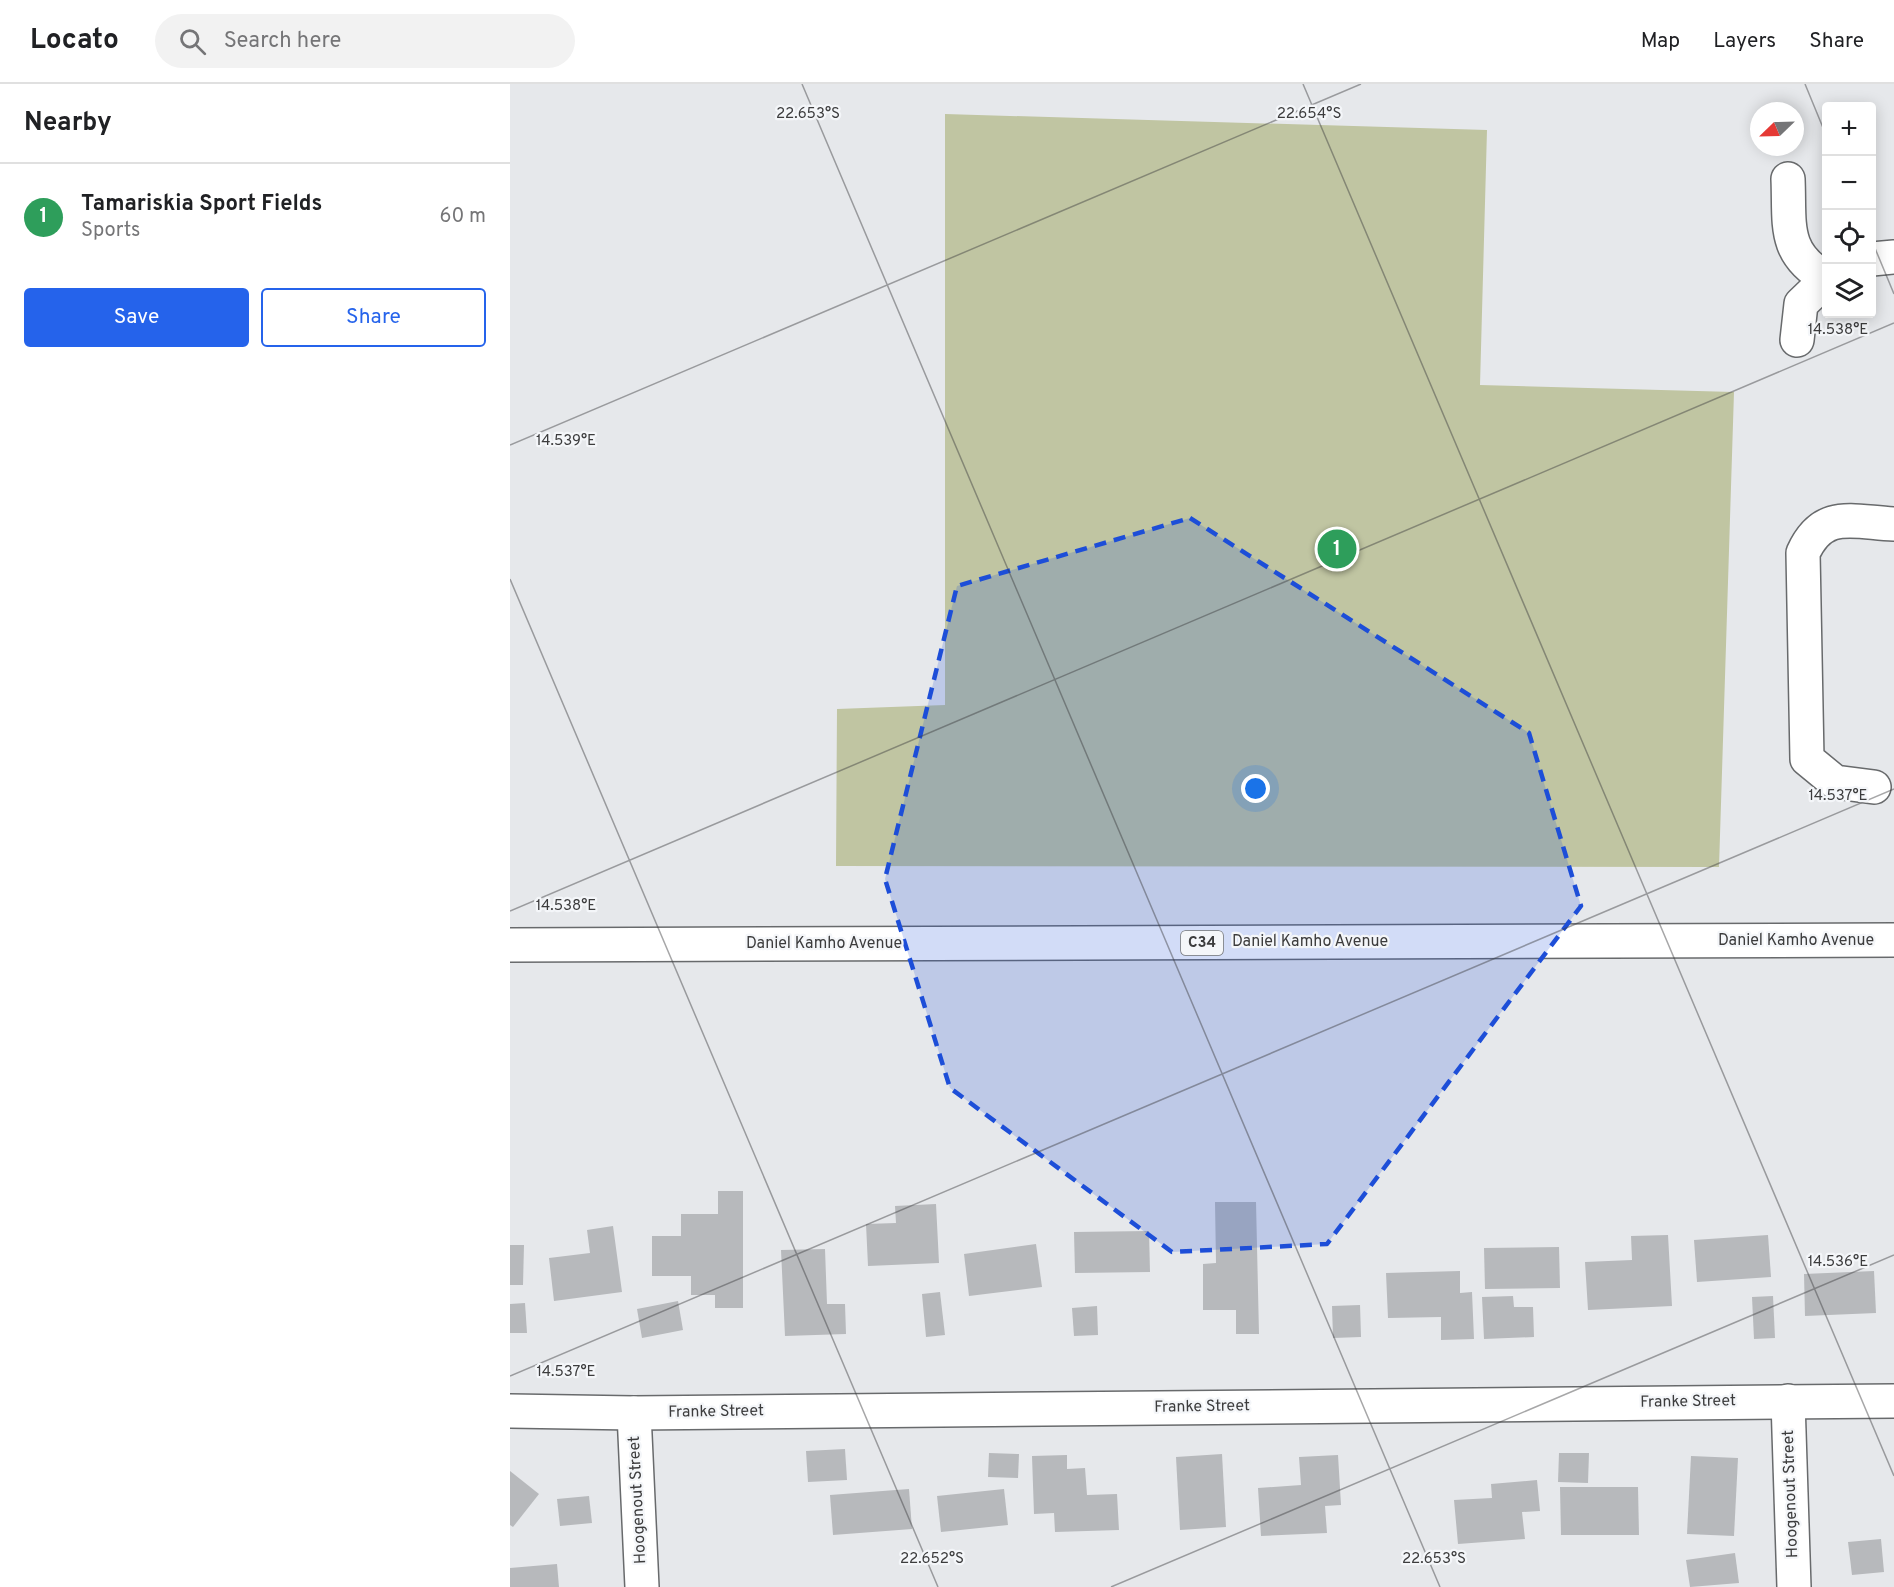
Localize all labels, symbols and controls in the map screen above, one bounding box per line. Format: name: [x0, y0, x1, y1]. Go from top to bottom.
search box: [155, 14, 575, 68]
text: Locato: [30, 23, 119, 59]
icon: search: [176, 25, 209, 58]
text: Search here: [224, 28, 341, 55]
text: Map: [1641, 28, 1680, 55]
text: Layers: [1713, 28, 1776, 55]
text: Share: [1809, 28, 1864, 55]
north arrow: [1750, 102, 1804, 156]
map controls: [1822, 102, 1876, 318]
button: +: [1822, 102, 1876, 156]
text: 22.653°S: [776, 105, 840, 124]
text: 22.654°S: [1277, 105, 1341, 124]
text: Nearby: [24, 107, 112, 140]
button: −: [1822, 156, 1876, 210]
text: Tamariskia Sport Fields: [81, 191, 322, 218]
text: 1: [40, 204, 48, 230]
text: 60 m: [440, 204, 486, 230]
button: locate: [1822, 210, 1876, 264]
text: Sports: [81, 218, 141, 244]
button: layers: [1822, 264, 1876, 318]
button: Save: [24, 288, 249, 347]
button: Share: [261, 288, 486, 347]
text: 14.538°E: [1808, 321, 1868, 340]
text: 14.539°E: [536, 432, 596, 451]
pin: 1: [1318, 526, 1356, 572]
your location: [1241, 774, 1270, 803]
text: 14.537°E: [1808, 787, 1868, 806]
text: 14.538°E: [536, 897, 596, 916]
road number: C34: [1181, 931, 1223, 955]
street label: Daniel Kamho Avenue: [1718, 931, 1874, 951]
street label: Daniel Kamho Avenue: [1232, 932, 1388, 952]
street label: Daniel Kamho Avenue: [746, 934, 902, 954]
text: 14.536°E: [1808, 1253, 1868, 1272]
text: 14.537°E: [536, 1363, 596, 1382]
street label: Franke Street: [1640, 1391, 1736, 1413]
street label: Franke Street: [1154, 1396, 1250, 1418]
street label: Franke Street: [668, 1401, 764, 1423]
street label: Hoogenout Street: [1779, 1430, 1803, 1558]
street label: Hoogenout Street: [625, 1435, 651, 1565]
text: 22.652°S: [900, 1550, 964, 1569]
text: 22.653°S: [1402, 1550, 1466, 1569]

